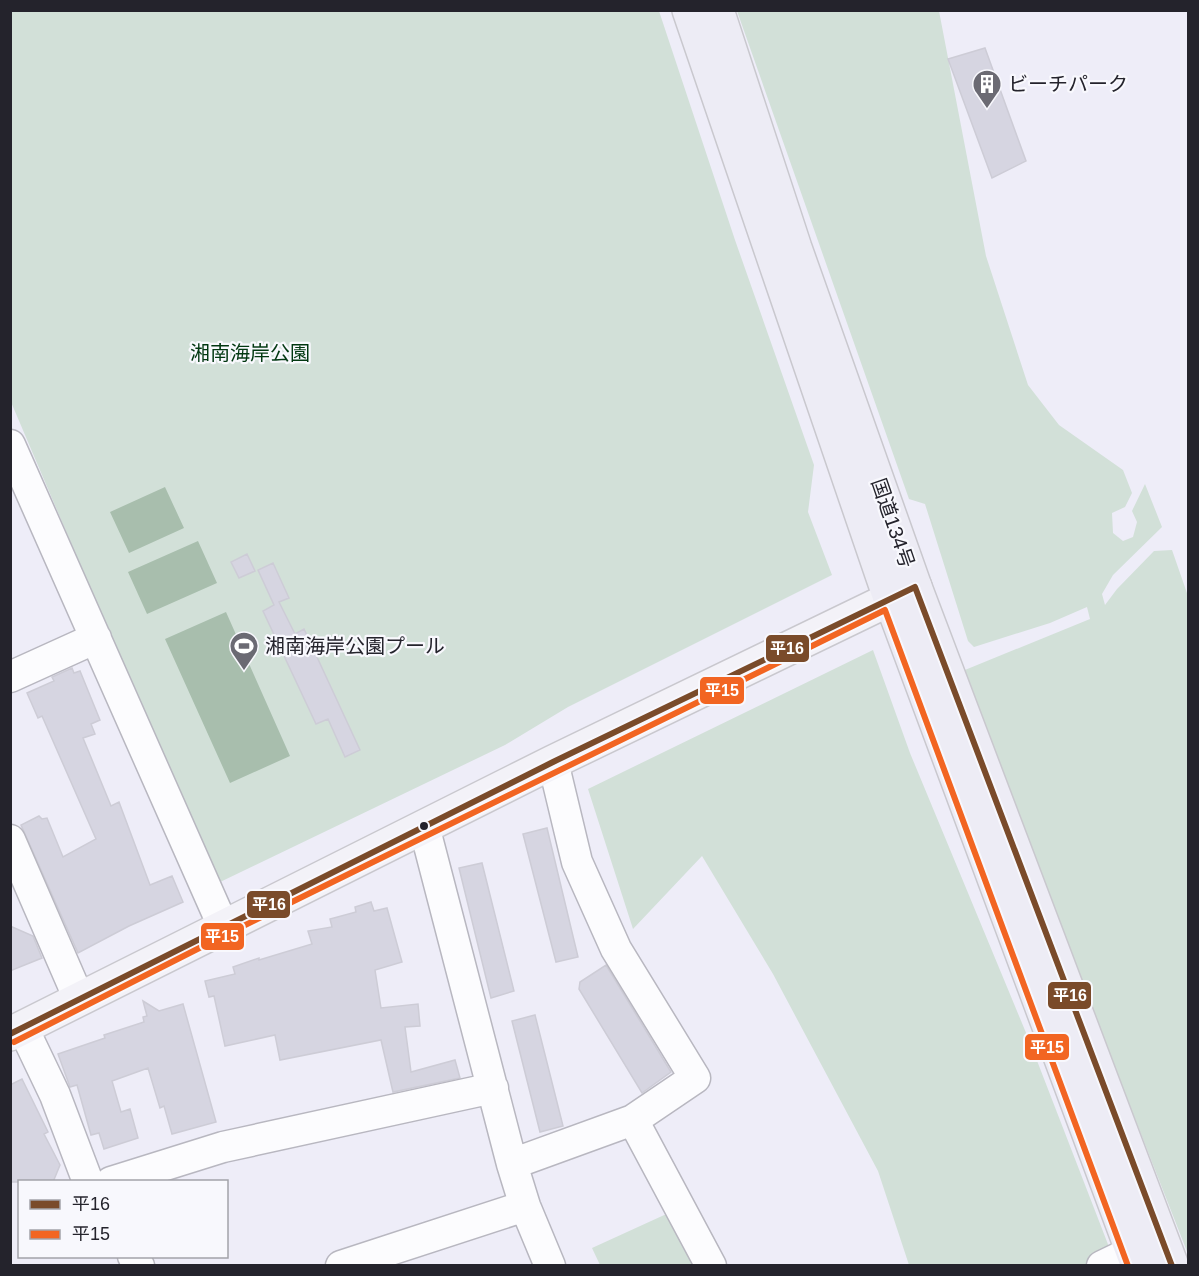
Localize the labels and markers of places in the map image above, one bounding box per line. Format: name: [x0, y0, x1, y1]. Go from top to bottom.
building icon: ビーチパーク: [971, 68, 1003, 110]
place label: ビーチパーク: [1008, 73, 1128, 95]
sports icon: 湘南海岸公園プール: [228, 630, 260, 672]
place label: 湘南海岸公園プール: [265, 635, 445, 657]
unlabelled marker: [418, 820, 430, 832]

